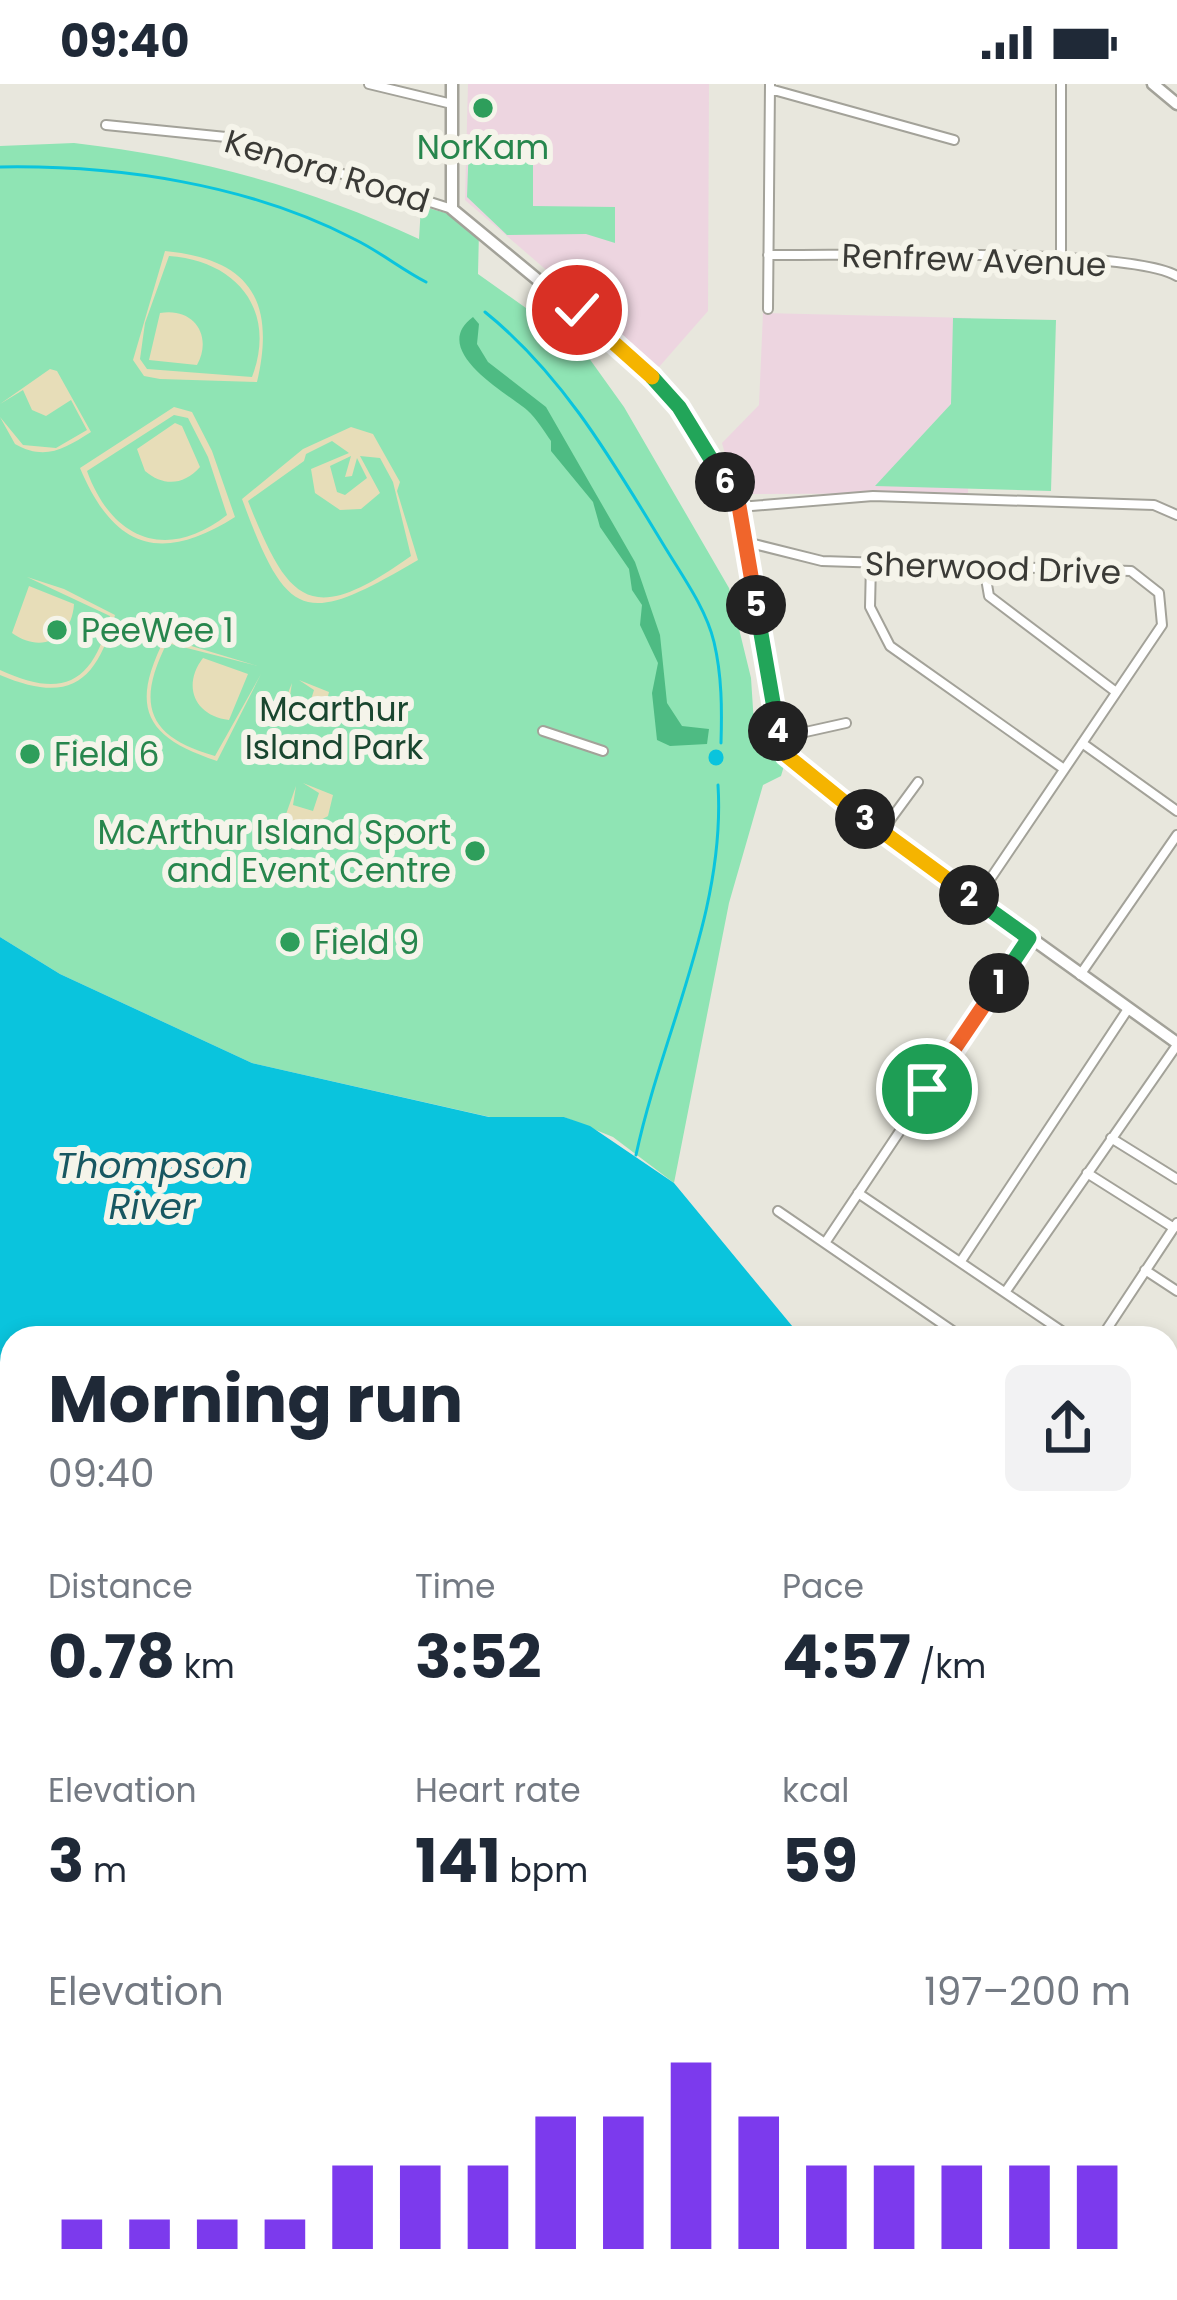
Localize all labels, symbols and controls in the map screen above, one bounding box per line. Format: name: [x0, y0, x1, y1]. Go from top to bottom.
text: 09:40: [60, 10, 190, 73]
marker: NorKam: [470, 95, 496, 121]
street label: Kenora Road: [219, 118, 435, 224]
place label: NorKam: [417, 124, 549, 171]
street label: Renfrew Avenue: [841, 232, 1107, 288]
pin: [526, 259, 628, 361]
icon: check: [544, 277, 610, 343]
pin: 6: [695, 452, 755, 512]
text: 6: [714, 458, 736, 505]
street label: Sherwood Drive: [864, 540, 1122, 596]
pin: 5: [726, 575, 786, 635]
text: 5: [745, 581, 767, 628]
place label: PeeWee 1: [81, 607, 234, 654]
marker: PeeWee 1: [44, 617, 70, 643]
park label: Mcarthur Island Park: [245, 686, 423, 771]
pin: 4: [748, 701, 808, 761]
text: 4: [767, 707, 789, 754]
place label: Field 6: [54, 731, 159, 778]
marker: Field 6: [17, 741, 43, 767]
pin: 3: [835, 789, 895, 849]
text: 3: [855, 795, 875, 842]
place label: McArthur Island Sport and Event Centre: [98, 809, 451, 894]
marker: McArthur Island Sport and Event Centre: [462, 838, 488, 864]
pin: 2: [939, 865, 999, 925]
text: 2: [960, 871, 978, 918]
place label: Field 9: [314, 919, 419, 966]
marker: Field 9: [277, 929, 303, 955]
pin: 1: [969, 953, 1029, 1013]
text: 1: [993, 959, 1005, 1006]
pin: [876, 1038, 978, 1140]
icon: arrive: [894, 1056, 960, 1122]
water label: Thompson River: [56, 1140, 248, 1232]
text: Morning run: [48, 1353, 463, 1445]
button: share: [1005, 1365, 1131, 1491]
text: 09:40: [48, 1446, 154, 1501]
text: Distance: [48, 1563, 193, 1610]
text: Time: [415, 1563, 495, 1610]
text: Pace: [782, 1563, 864, 1610]
text: 0.78: [48, 1615, 175, 1699]
text: 3:52: [415, 1615, 542, 1699]
text: 4:57: [782, 1615, 911, 1699]
text: km: [175, 1643, 235, 1690]
text: /km: [911, 1643, 986, 1690]
text: Elevation: [48, 1767, 197, 1814]
text: Heart rate: [415, 1767, 581, 1814]
text: kcal: [782, 1767, 849, 1814]
text: 3: [48, 1819, 84, 1903]
text: 141: [415, 1819, 501, 1903]
text: 59: [782, 1819, 858, 1903]
text: m: [84, 1847, 127, 1894]
text: bpm: [501, 1847, 588, 1894]
text: Elevation: [48, 1964, 224, 2019]
text: 197–200 m: [924, 1964, 1131, 2019]

